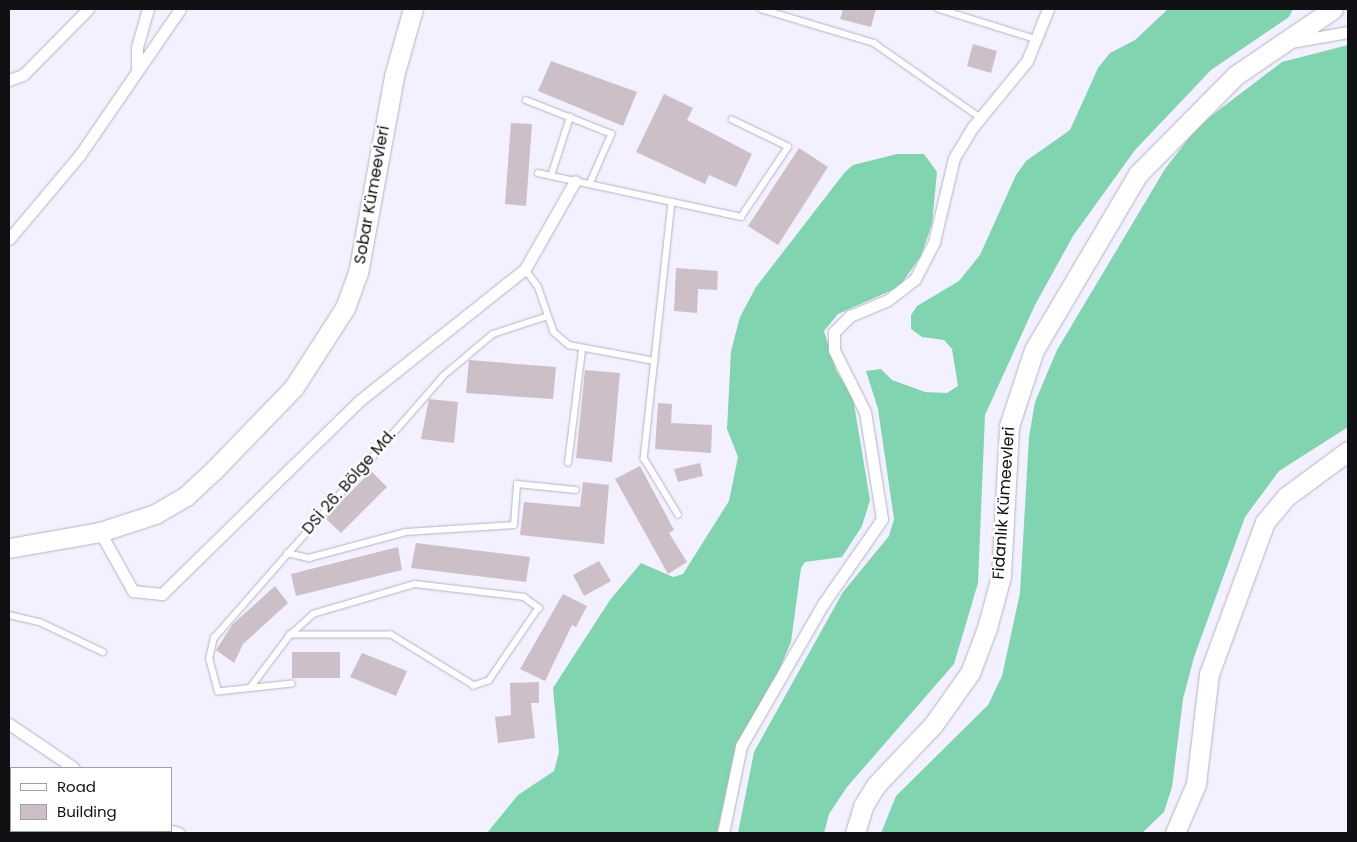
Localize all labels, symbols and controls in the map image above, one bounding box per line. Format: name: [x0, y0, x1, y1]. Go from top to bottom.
street label: Sobar Kümeevleri: [350, 124, 394, 266]
street label: DSİ 26. Bölge Md.: [298, 426, 400, 538]
street label: Fidanlık Kümeevleri: [989, 426, 1019, 580]
legend: [10, 767, 172, 832]
text: Road: [57, 776, 96, 797]
text: Building: [57, 801, 117, 822]

